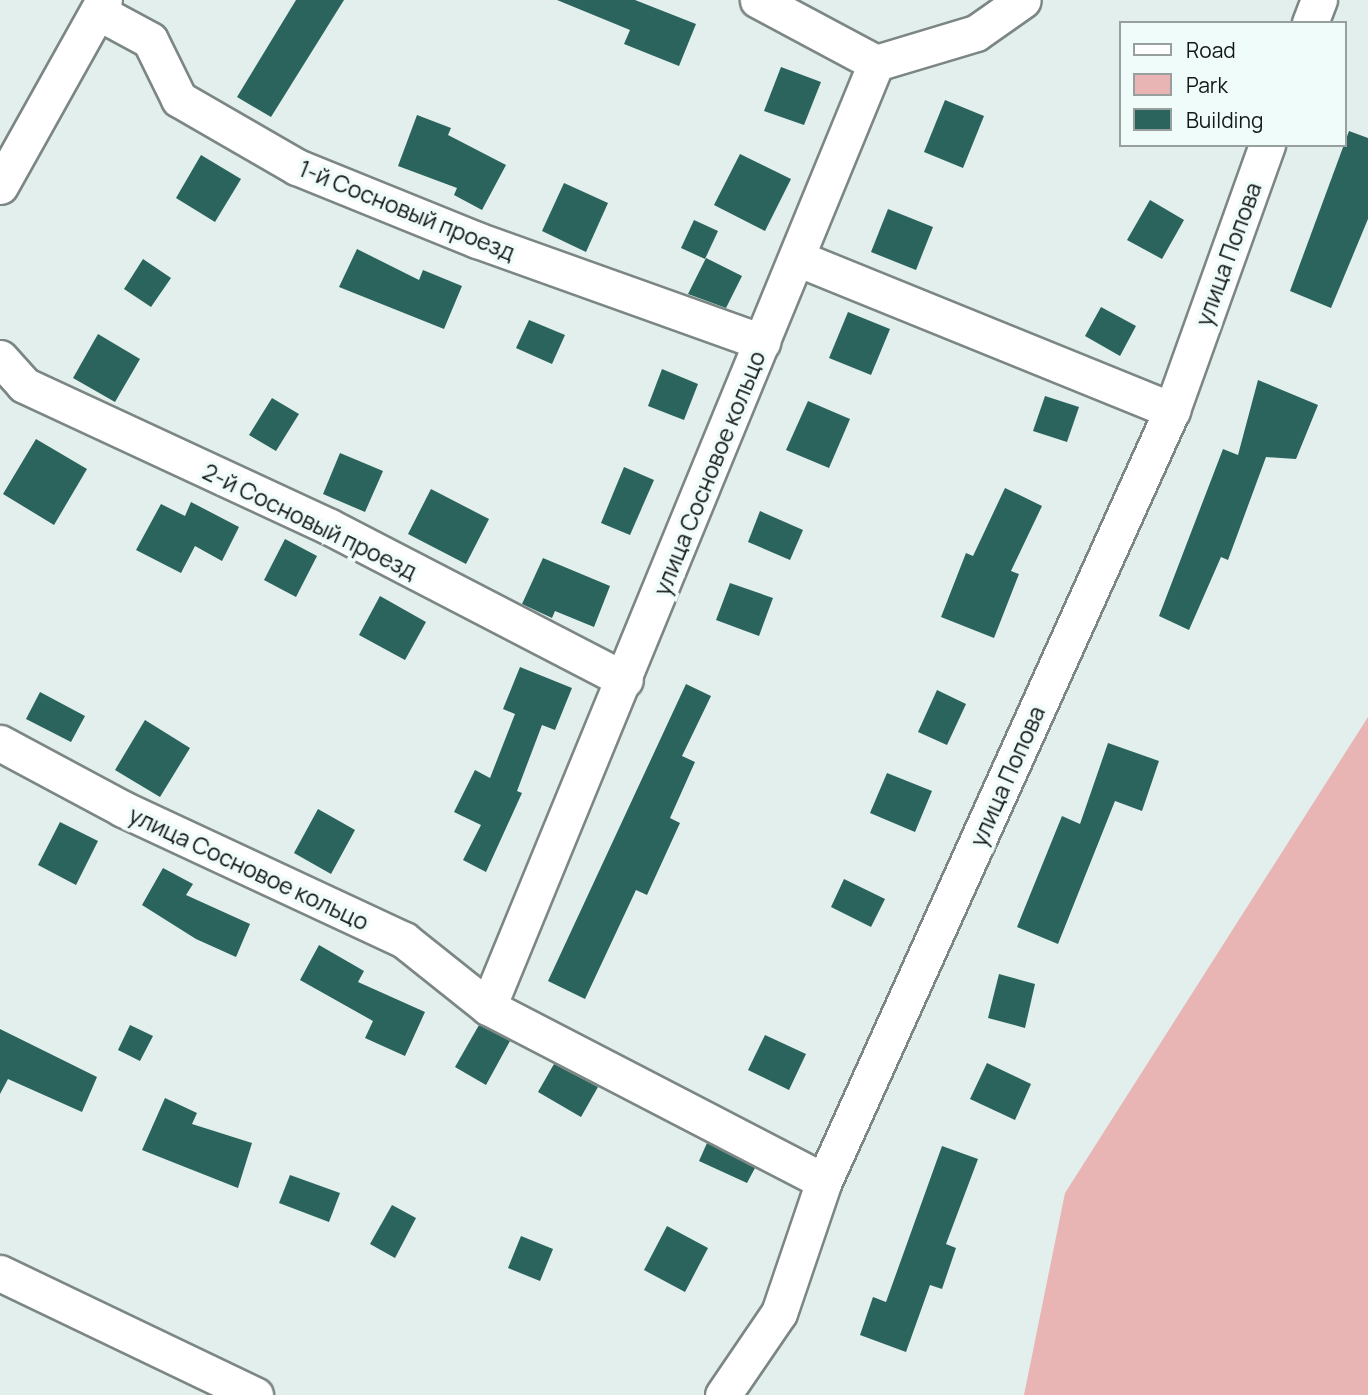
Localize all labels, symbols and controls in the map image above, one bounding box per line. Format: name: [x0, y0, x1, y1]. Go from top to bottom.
legend: [1120, 21, 1347, 147]
text: Road: [1186, 36, 1236, 64]
text: Park: [1186, 71, 1228, 99]
text: Building: [1186, 106, 1263, 134]
street label: 1-й Сосновый проезд: [295, 154, 519, 266]
street label: улица Попова: [1189, 178, 1267, 330]
street label: улица Сосновое кольцо: [647, 347, 771, 599]
street label: 2-й Сосновый проезд: [199, 457, 421, 585]
street label: улица Попова: [964, 701, 1050, 851]
street label: улица Сосновое кольцо: [125, 800, 373, 936]

